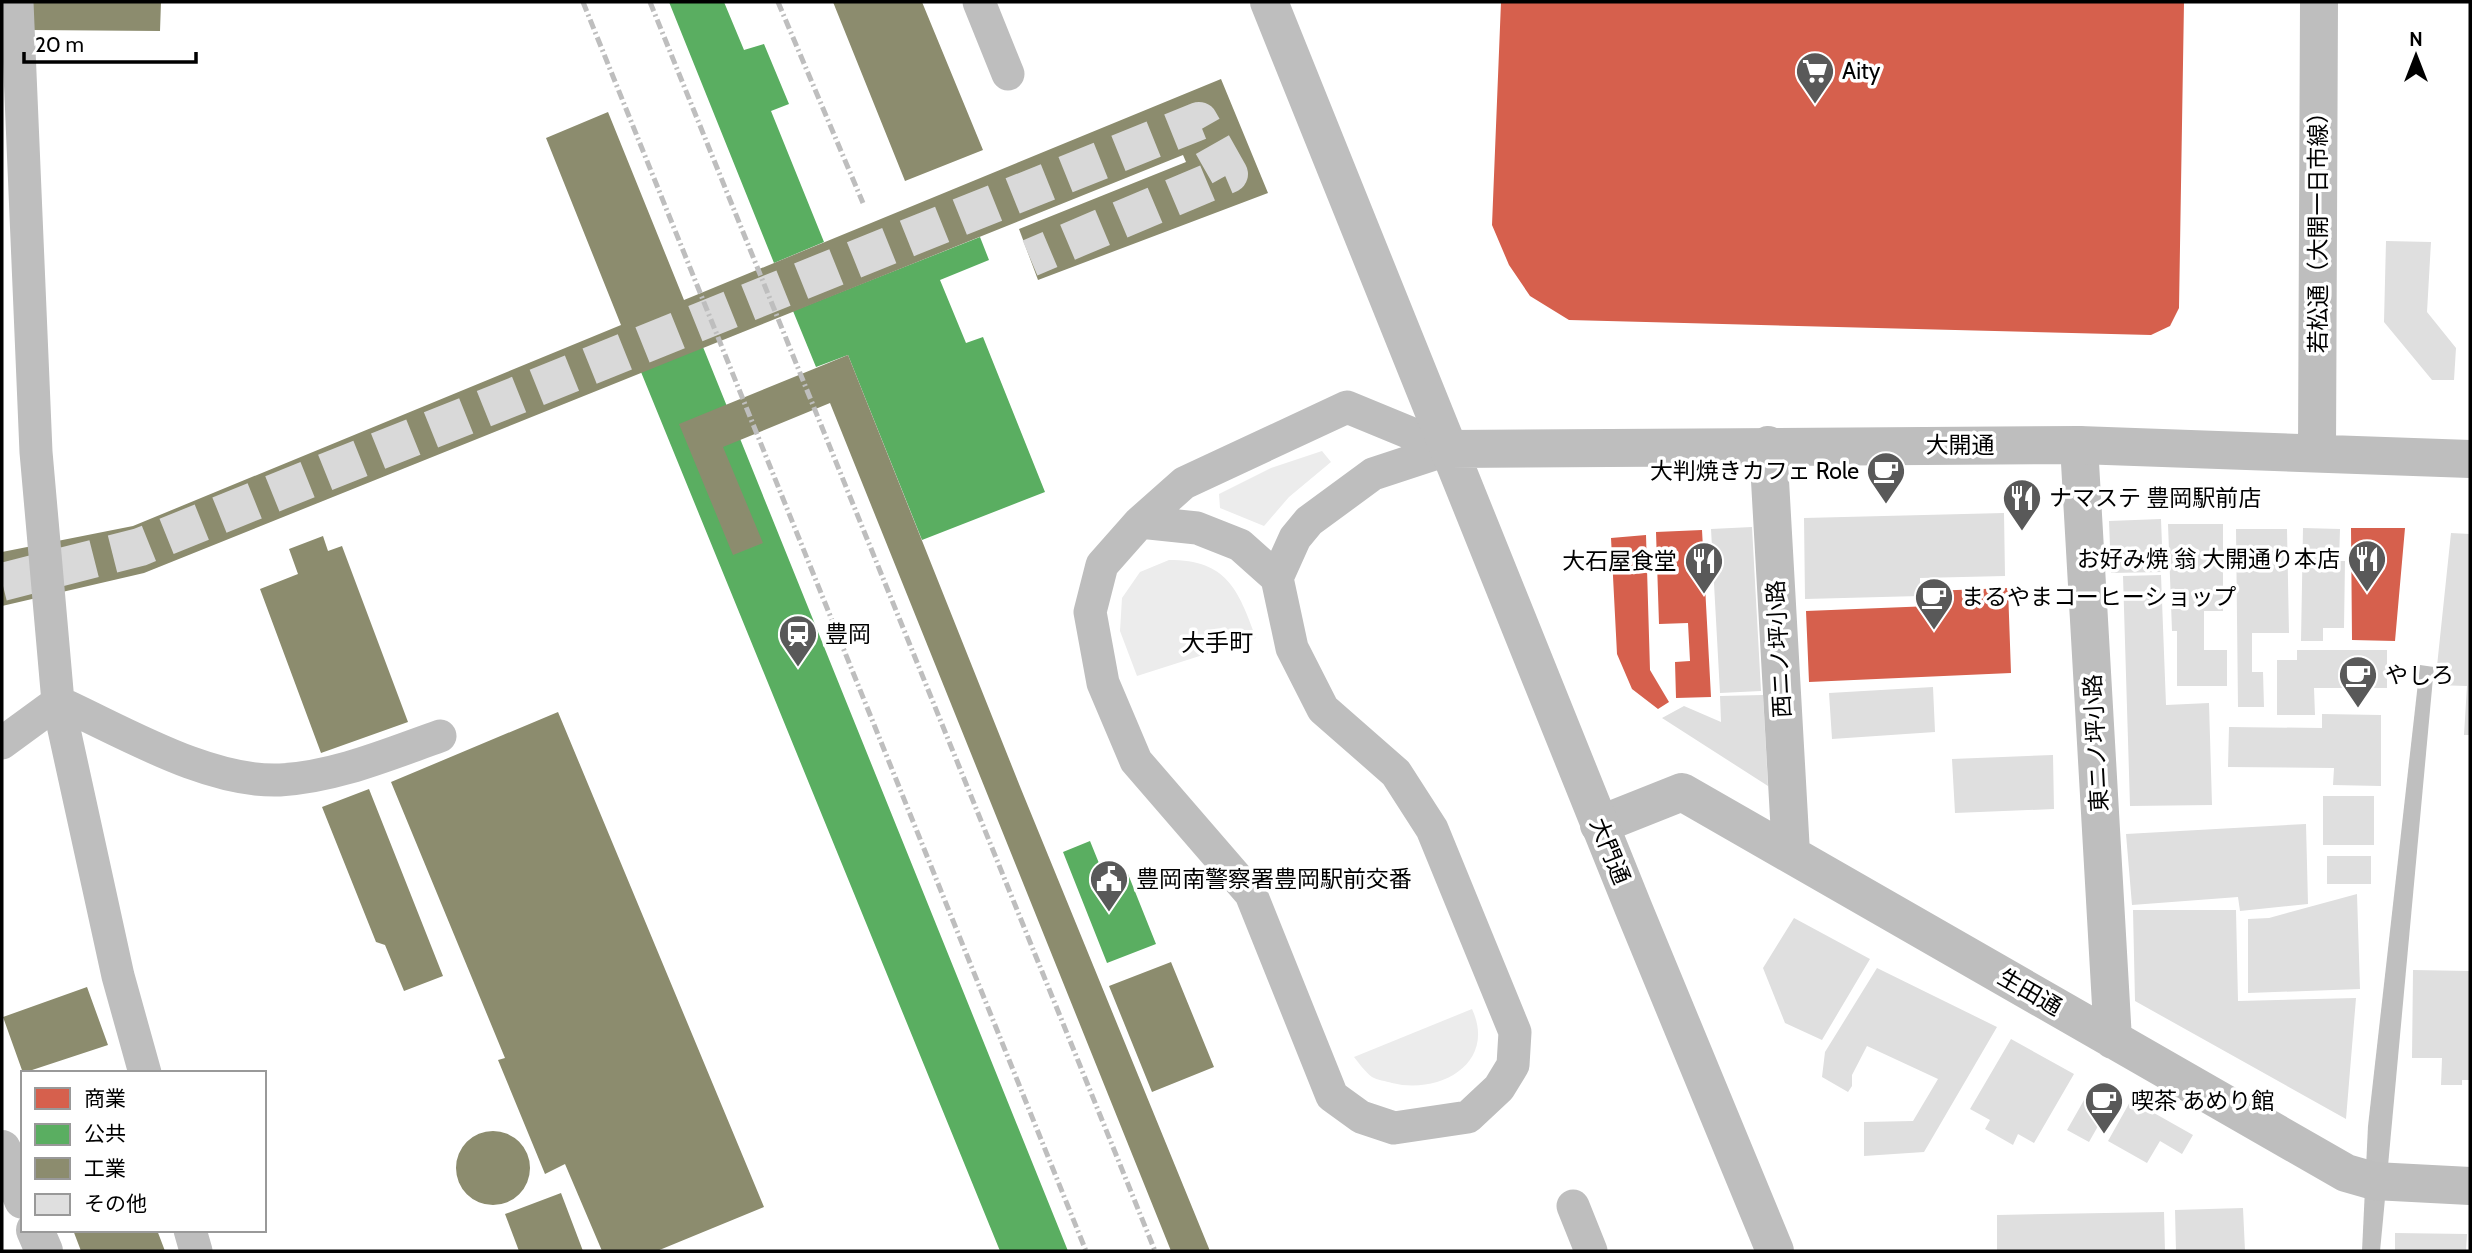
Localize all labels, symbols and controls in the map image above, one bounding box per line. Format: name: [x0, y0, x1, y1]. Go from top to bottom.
scale bar: [24, 21, 196, 65]
north arrow: [2381, 21, 2451, 91]
text: N: [2409, 28, 2423, 51]
text: 20 m: [35, 32, 84, 57]
supermarket icon: Aity: [1794, 50, 1836, 105]
place label: Aity: [1842, 57, 1881, 85]
street label: 若松通（大開一日市線）: [2304, 101, 2332, 354]
street label: 大開通: [1926, 431, 1995, 459]
cafe icon: 大判焼きカフェ Role: [1865, 450, 1907, 505]
place label: 大判焼きカフェ Role: [1650, 457, 1859, 485]
restaurant icon: ナマステ 豊岡駅前店: [2001, 477, 2043, 532]
place label: ナマステ 豊岡駅前店: [2049, 484, 2261, 512]
restaurant icon: お好み焼 翁 大開通り本店: [2346, 538, 2388, 593]
restaurant icon: 大石屋食堂: [1683, 540, 1725, 595]
place label: お好み焼 翁 大開通り本店: [2077, 545, 2340, 573]
place label: 大石屋食堂: [1562, 547, 1677, 575]
cafe icon: まるやまコーヒーショップ: [1913, 576, 1955, 631]
street label: 西ニノ坪小路: [1761, 579, 1797, 719]
place label: まるやまコーヒーショップ: [1961, 583, 2237, 611]
station icon: 豊岡: [777, 613, 819, 668]
place label: 豊岡: [825, 620, 871, 648]
district label: 大手町: [1181, 628, 1253, 657]
cafe icon: やしろ: [2337, 654, 2379, 709]
place label: やしろ: [2385, 661, 2454, 689]
street label: 東ニノ坪小路: [2078, 673, 2114, 813]
street label: 大門通: [1584, 814, 1636, 888]
public building icon: 豊岡南警察署豊岡駅前交番: [1088, 858, 1130, 913]
place label: 豊岡南警察署豊岡駅前交番: [1136, 865, 1412, 893]
street label: 生田通: [1993, 963, 2067, 1021]
legend: [21, 1071, 266, 1232]
cafe icon: 喫茶 あめり館: [2083, 1080, 2125, 1135]
text: 商業: [84, 1086, 126, 1111]
place label: 喫茶 あめり館: [2131, 1087, 2274, 1115]
text: 公共: [84, 1121, 126, 1146]
text: 工業: [84, 1156, 126, 1181]
text: その他: [84, 1191, 147, 1216]

